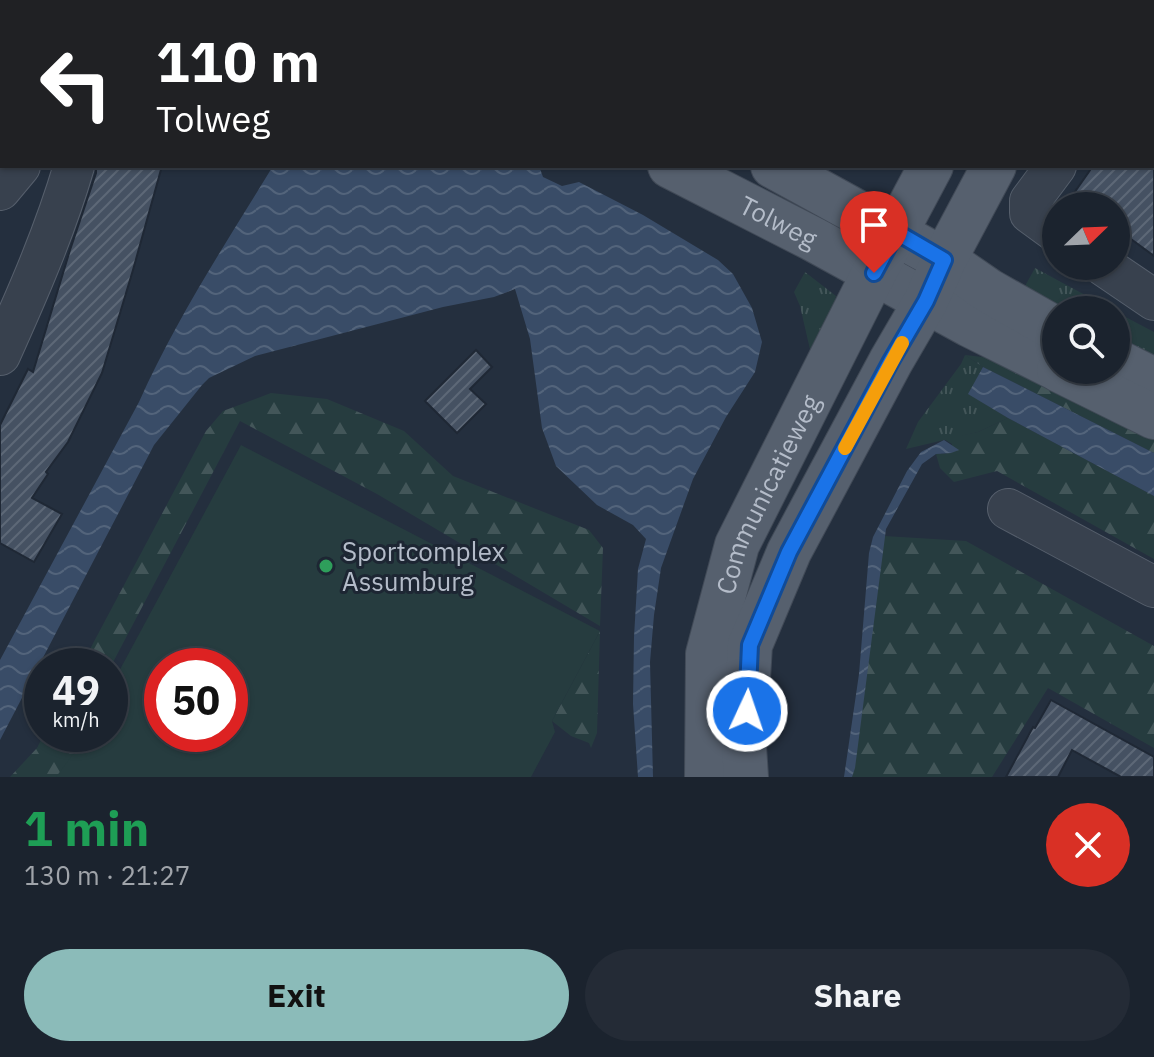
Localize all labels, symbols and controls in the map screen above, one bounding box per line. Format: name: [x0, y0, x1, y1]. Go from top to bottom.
text: 110 m: [156, 25, 320, 97]
icon: left: [24, 32, 128, 136]
text: Tolweg: [156, 95, 270, 142]
street label: Tolweg: [734, 188, 823, 256]
pin: [840, 191, 908, 273]
north arrow: [1042, 192, 1130, 280]
map controls: [1042, 192, 1130, 384]
icon: arrive: [852, 203, 896, 247]
button: search: [1042, 296, 1130, 384]
street label: Communicatieweg: [708, 388, 827, 598]
place label: Sportcomplex Assumburg: [342, 534, 505, 598]
marker: Sportcomplex Assumburg: [317, 557, 335, 575]
speed limit sign: 50: [144, 648, 248, 752]
text: 49: [52, 664, 100, 716]
position arrow: [705, 669, 789, 753]
text: km/h: [52, 706, 100, 733]
text: 1 min: [24, 797, 149, 859]
button: close: [1046, 803, 1130, 887]
text: 130 m · 21:27: [24, 858, 190, 892]
button: Exit: [24, 949, 569, 1041]
button: Share: [585, 949, 1130, 1041]

